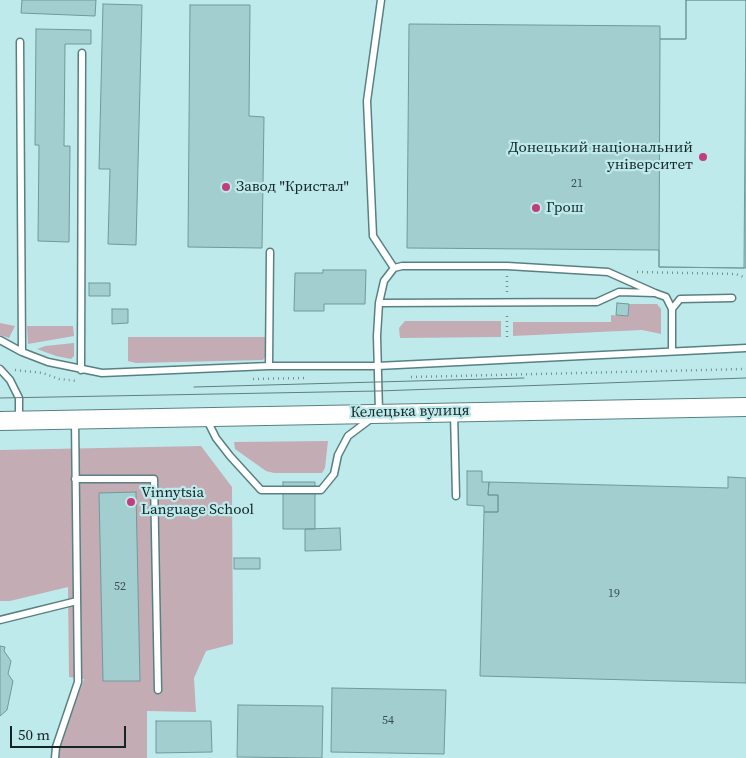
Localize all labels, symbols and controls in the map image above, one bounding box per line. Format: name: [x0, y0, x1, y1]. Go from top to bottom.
place label: Донецький національний університет: [508, 139, 693, 174]
marker: Донецький національний університет: [697, 151, 709, 163]
house number: 21: [571, 177, 583, 191]
place label: Завод "Кристал": [236, 178, 349, 196]
marker: Завод "Кристал": [220, 181, 232, 193]
place label: Грош: [546, 199, 584, 217]
marker: Грош: [530, 202, 542, 214]
street label: Келецька вулиця: [350, 402, 470, 422]
place label: Vinnytsia Language School: [141, 484, 254, 519]
marker: Vinnytsia Language School: [125, 496, 137, 508]
house number: 52: [114, 580, 126, 594]
house number: 19: [608, 587, 620, 601]
house number: 54: [382, 714, 394, 728]
scale bar: [12, 716, 129, 748]
text: 50 m: [18, 724, 50, 745]

